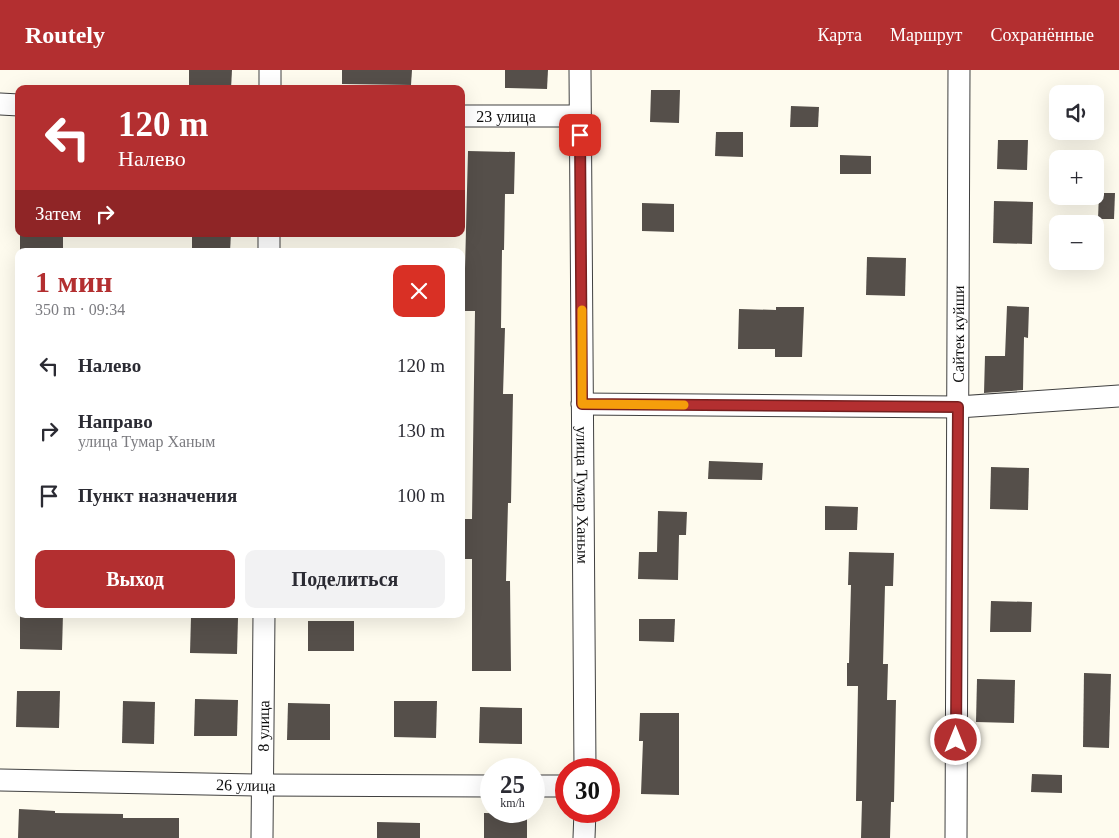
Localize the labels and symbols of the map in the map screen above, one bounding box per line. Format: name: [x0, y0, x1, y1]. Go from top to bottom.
street label: 23 улица: [476, 108, 536, 126]
pin: [559, 114, 601, 156]
street label: Сайтек куйши: [950, 285, 968, 383]
street label: улица Тумар Ханым: [573, 426, 592, 564]
street label: 8 улица: [255, 700, 273, 752]
position arrow: [929, 713, 981, 765]
speed limit sign: 30: [555, 758, 620, 823]
street label: 26 улица: [216, 776, 276, 795]

